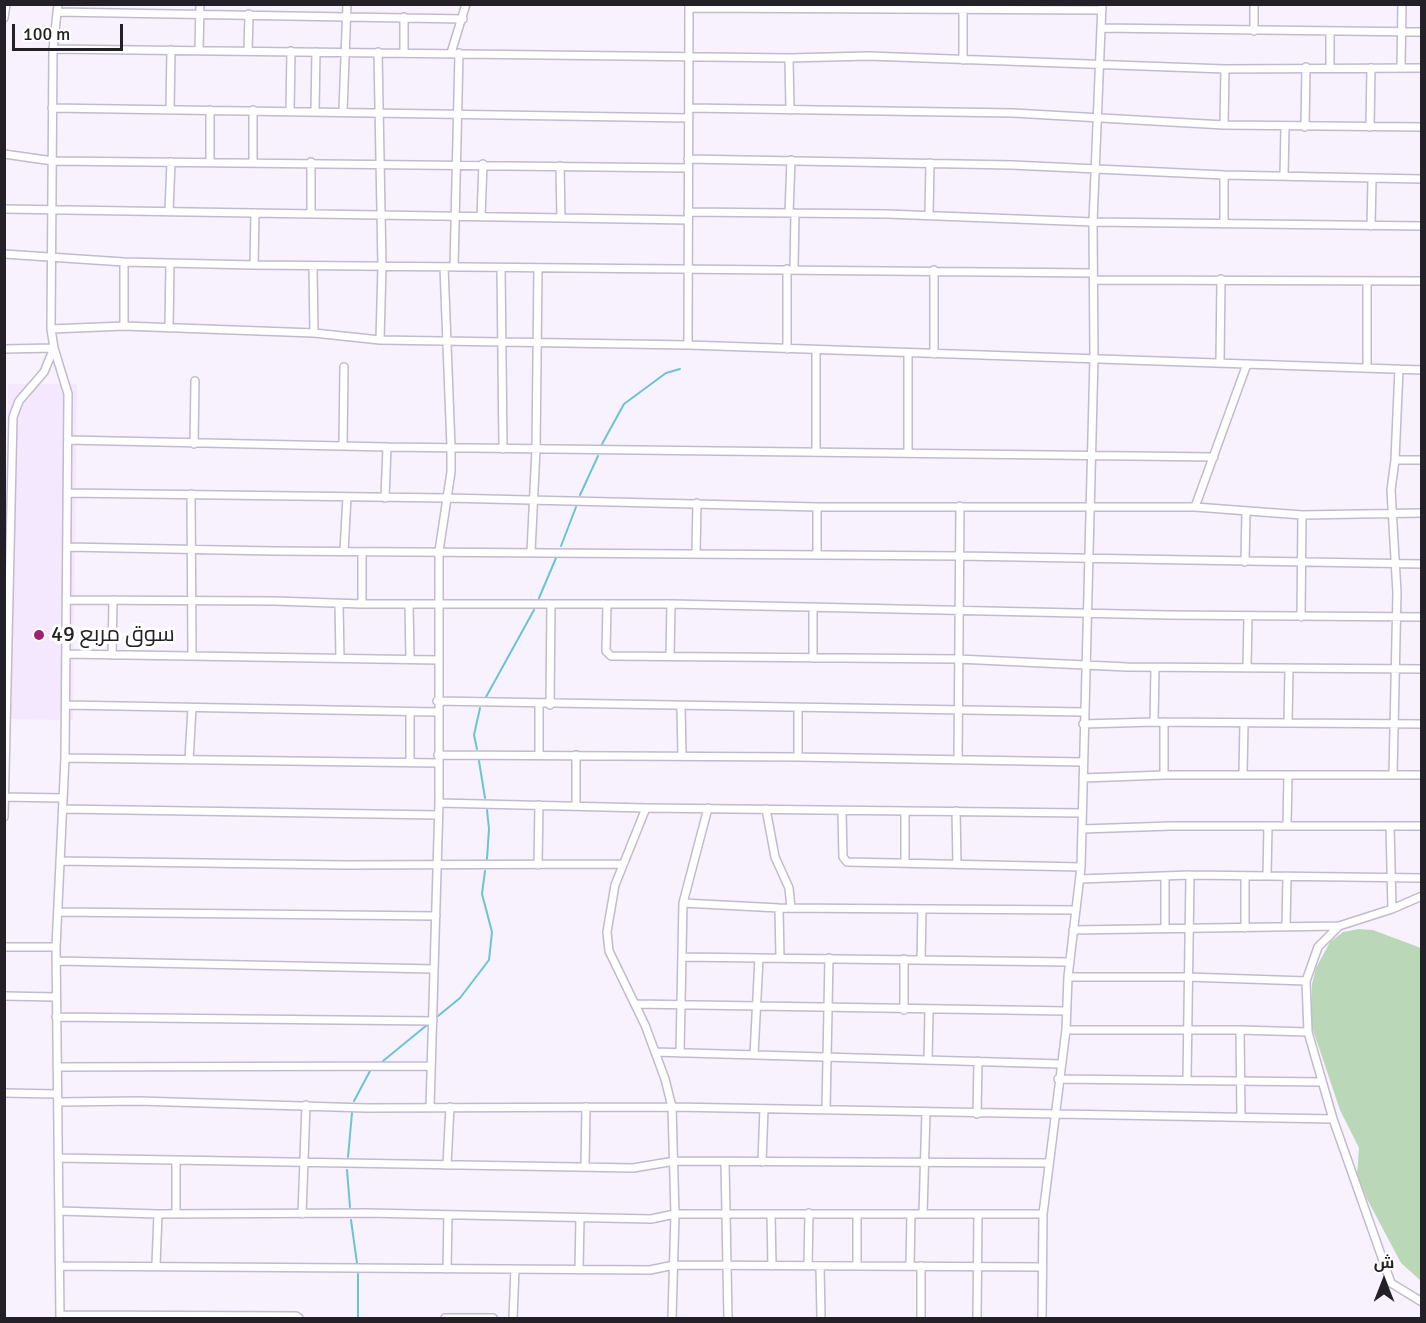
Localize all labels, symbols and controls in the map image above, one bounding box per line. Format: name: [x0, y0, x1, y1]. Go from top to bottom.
scale bar: [15, 12, 126, 50]
text: 100 m: [23, 23, 70, 45]
place label: سوق مربع 49: [51, 622, 175, 648]
marker: سوق مربع 49: [32, 628, 46, 642]
north arrow: [1354, 1251, 1414, 1311]
text: ش: [1374, 1253, 1394, 1273]

